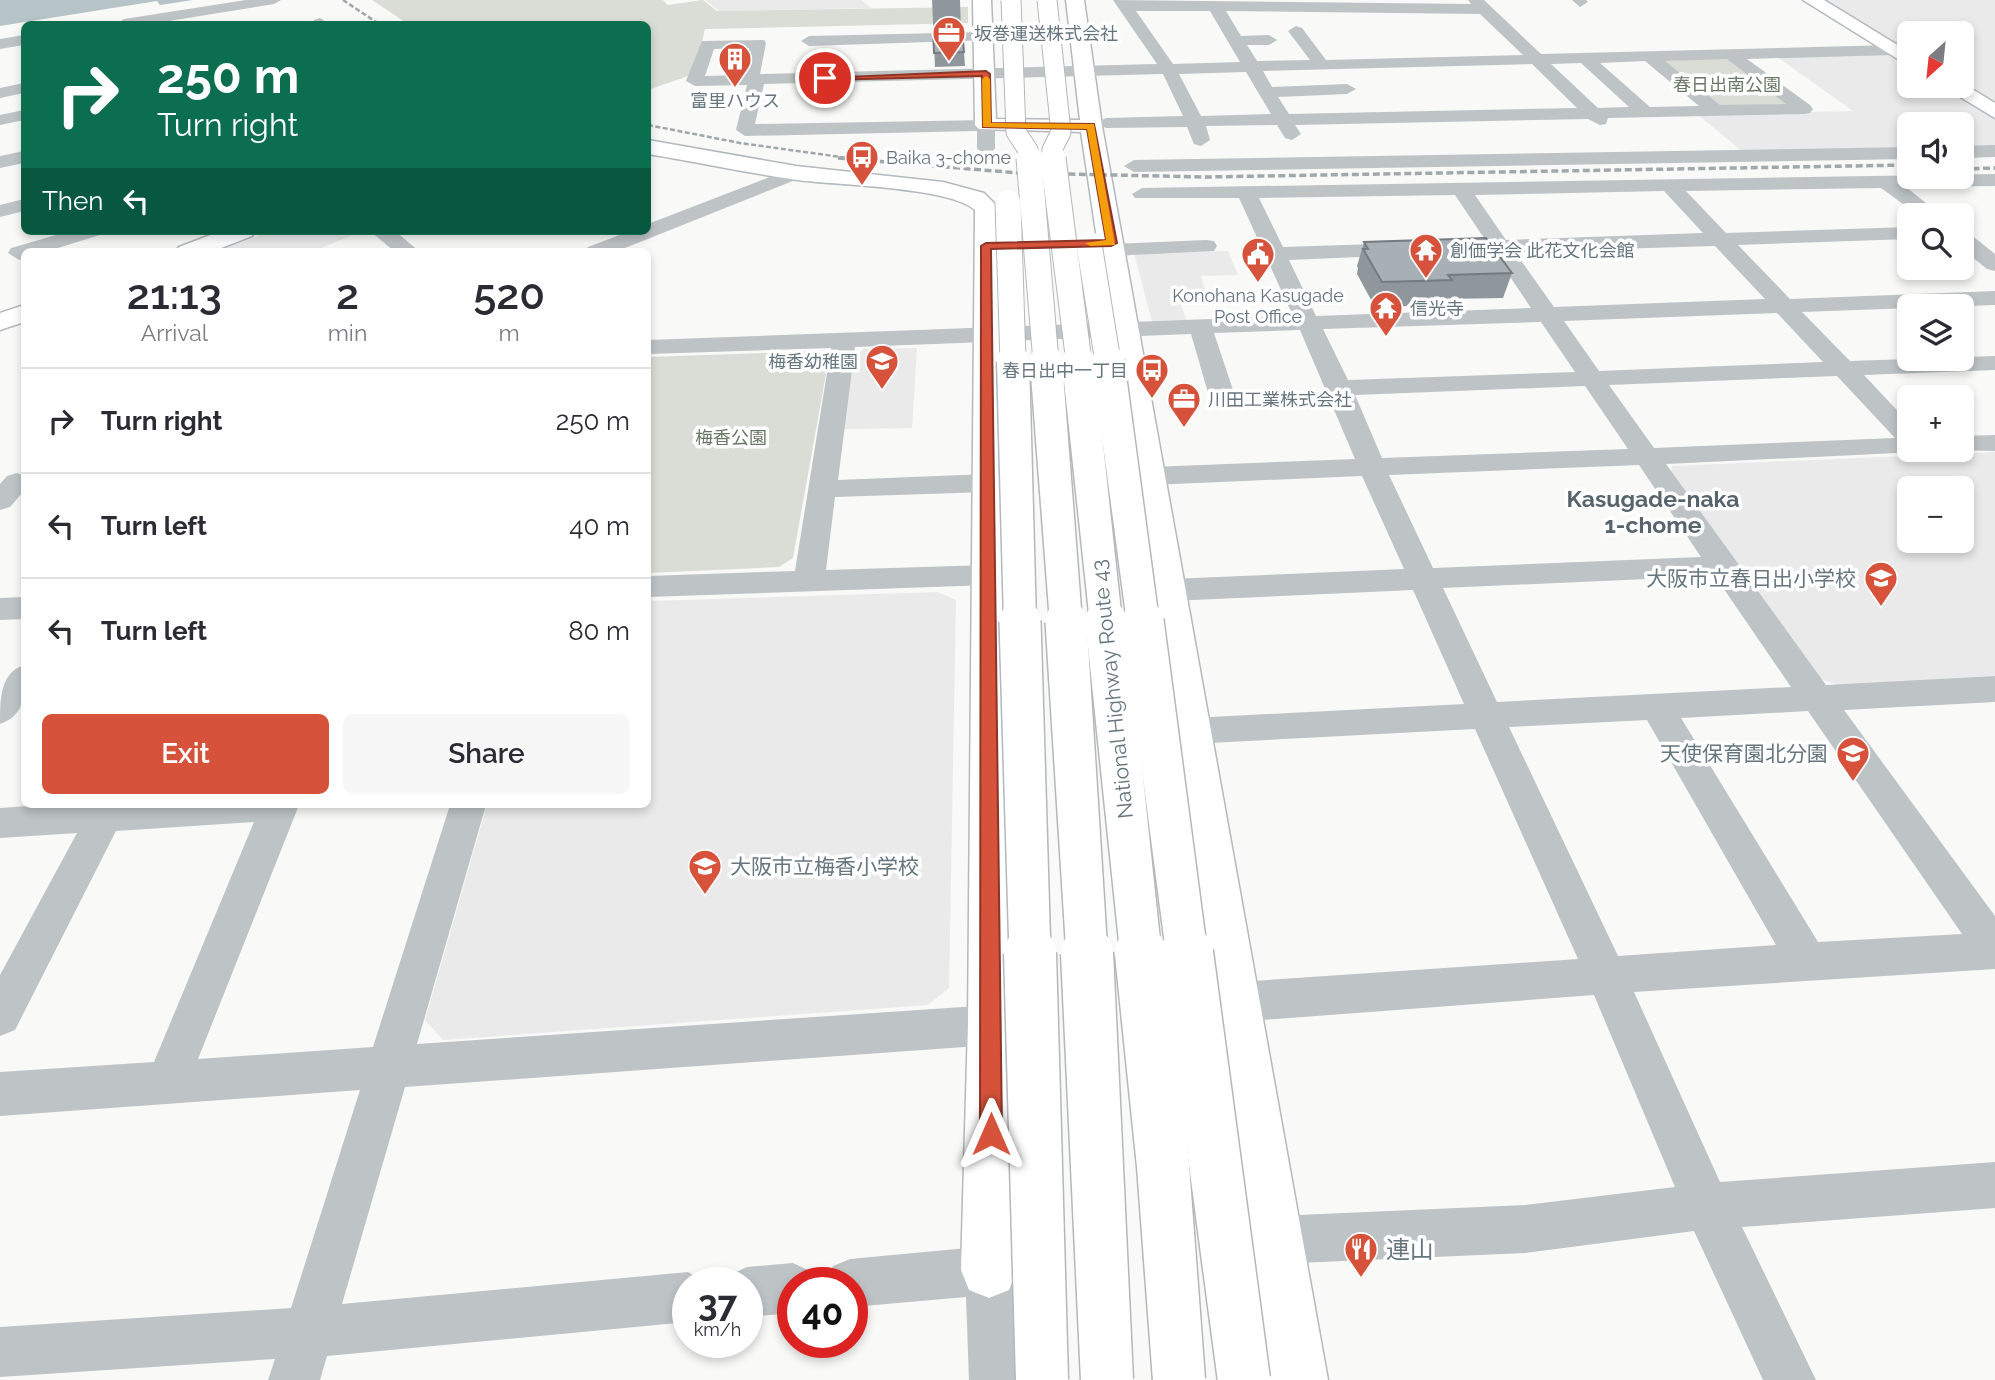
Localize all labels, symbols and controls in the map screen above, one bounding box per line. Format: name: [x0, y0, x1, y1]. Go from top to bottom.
office icon: 坂巻運送株式会社: [930, 14, 968, 63]
north arrow: [1897, 21, 1974, 98]
map controls: [1897, 21, 1974, 553]
place label: 坂巻運送株式会社: [974, 23, 1118, 44]
building icon: 富里ハウス: [716, 40, 754, 89]
text: 250 m: [157, 47, 299, 104]
pin: [795, 48, 855, 108]
icon: right: [42, 49, 133, 140]
icon: arrive: [806, 59, 844, 97]
park label: 春日出南公園: [1673, 74, 1781, 95]
place label: 富里ハウス: [690, 90, 780, 111]
text: Turn right: [157, 106, 298, 143]
button: sound: [1897, 112, 1974, 189]
bus stop icon: Baika 3-chome: [843, 138, 881, 187]
place label: Baika 3-chome: [886, 147, 1011, 168]
icon: left: [117, 182, 155, 220]
text: Then: [42, 186, 103, 216]
button: search: [1897, 203, 1974, 280]
temple icon: 創価学会 此花文化会館: [1407, 231, 1445, 280]
public building icon: Konohana Kasugade Post Office: [1239, 235, 1277, 284]
place label: 創価学会 此花文化会館: [1450, 240, 1635, 261]
text: 21:13: [127, 270, 222, 319]
text: 2: [336, 270, 359, 319]
text: 520: [473, 270, 545, 319]
place label: Konohana Kasugade Post Office: [1172, 285, 1344, 327]
temple icon: 信光寺: [1367, 289, 1405, 338]
button: layers: [1897, 294, 1974, 371]
place label: 信光寺: [1410, 298, 1464, 319]
text: Arrival: [141, 319, 208, 346]
text: min: [328, 319, 367, 346]
text: m: [499, 319, 520, 346]
school or university icon: 梅香幼稚園: [863, 342, 901, 391]
place label: 梅香幼稚園: [768, 351, 858, 372]
bus stop icon: 春日出中一丁目: [1133, 351, 1171, 400]
place label: 春日出中一丁目: [1002, 360, 1128, 381]
office icon: 川田工業株式会社: [1165, 380, 1203, 429]
button: +: [1897, 385, 1974, 462]
place label: 川田工業株式会社: [1208, 389, 1352, 410]
icon: right: [42, 402, 80, 440]
text: Turn right: [101, 406, 222, 436]
text: 250 m: [556, 406, 630, 436]
park label: 梅香公園: [695, 427, 767, 448]
button: −: [1897, 476, 1974, 553]
district label: Kasugade-naka 1-chome: [1566, 485, 1740, 538]
icon: left: [42, 507, 80, 545]
text: Turn left: [101, 511, 207, 541]
text: 40 m: [569, 511, 630, 541]
street label: National Highway Route 43: [1086, 558, 1138, 820]
school or university icon: 大阪市立春日出小学校: [1862, 559, 1900, 608]
place label: 大阪市立春日出小学校: [1646, 566, 1856, 591]
icon: left: [42, 612, 80, 650]
text: Turn left: [101, 616, 207, 646]
text: 80 m: [568, 616, 630, 646]
button: Exit: [42, 714, 329, 794]
button: Share: [343, 714, 630, 794]
school or university icon: 天使保育園北分園: [1834, 734, 1872, 783]
place label: 天使保育園北分園: [1660, 741, 1828, 766]
school or university icon: 大阪市立梅香小学校: [686, 847, 724, 896]
place label: 大阪市立梅香小学校: [730, 854, 919, 879]
position arrow: [954, 1097, 1028, 1171]
restaurant icon: 連山: [1342, 1230, 1380, 1279]
place label: 連山: [1386, 1235, 1434, 1264]
speed limit sign: 40: [777, 1267, 868, 1358]
text: 37: [698, 1283, 737, 1324]
text: km/h: [694, 1319, 741, 1340]

